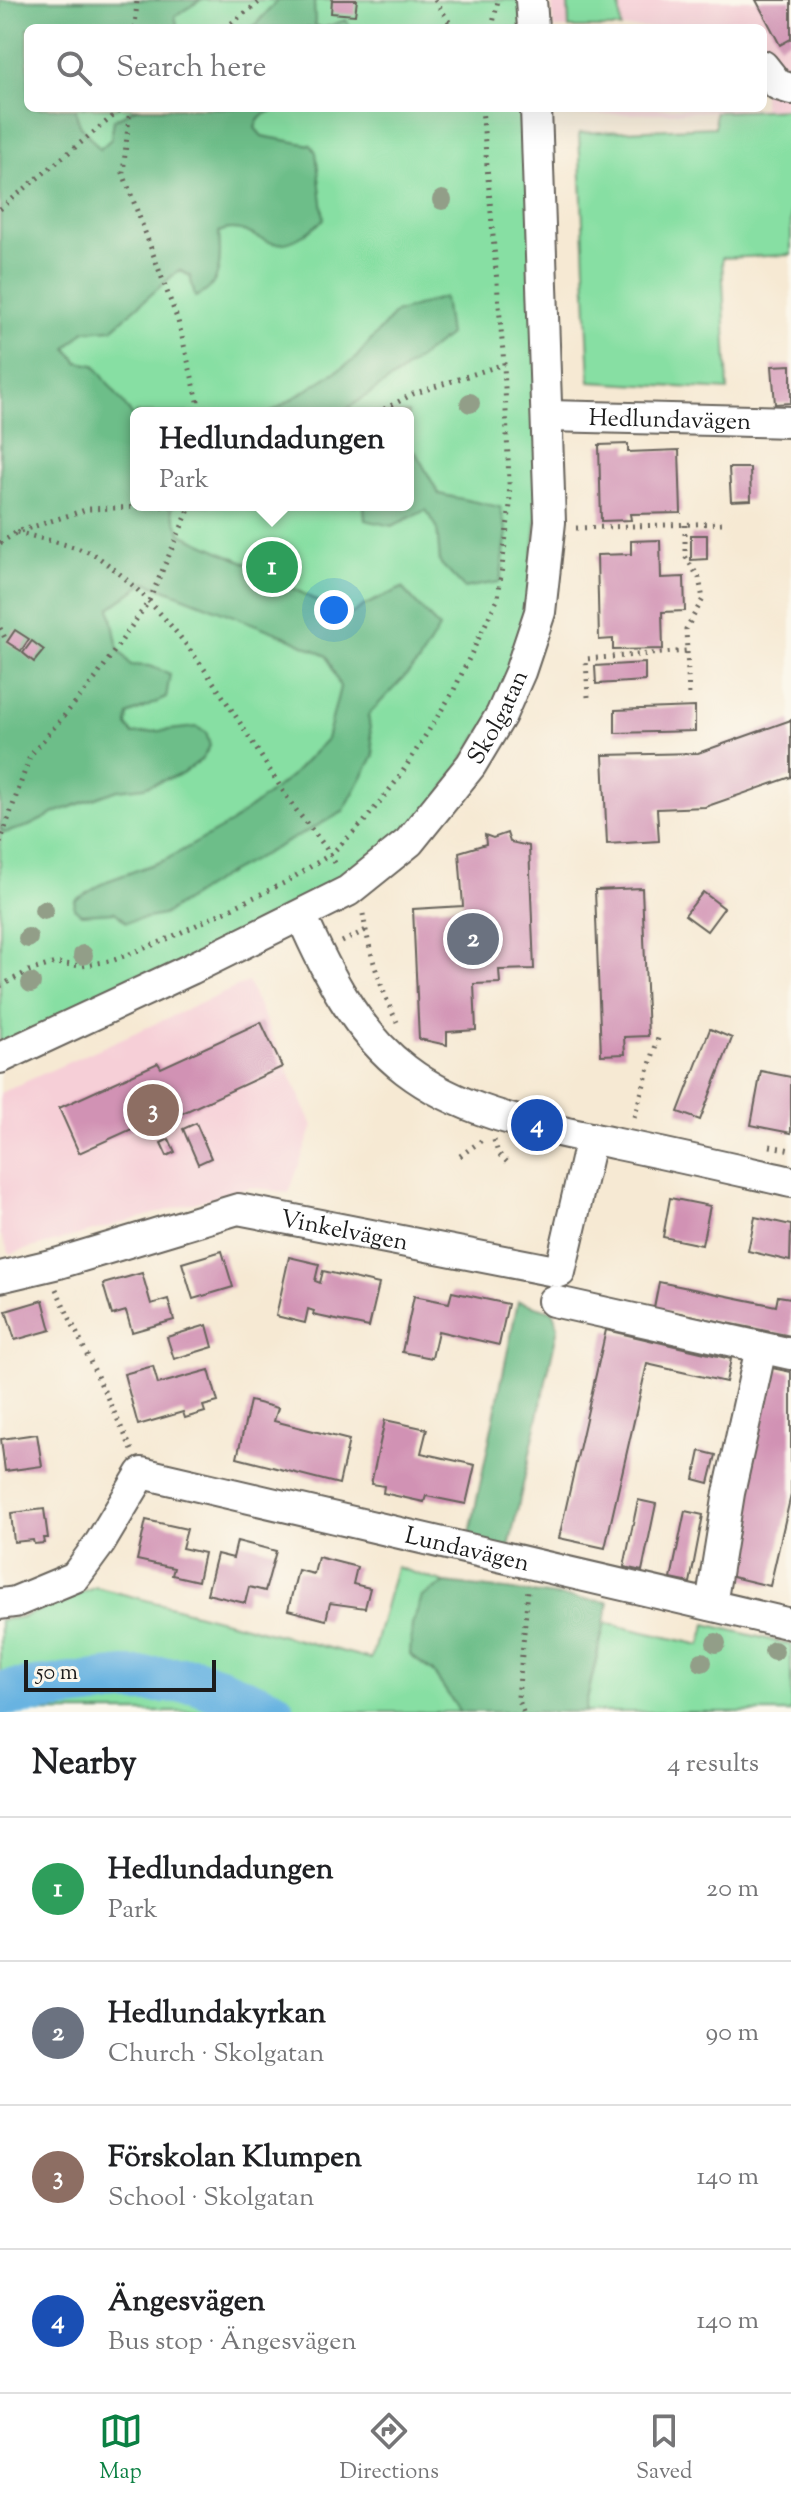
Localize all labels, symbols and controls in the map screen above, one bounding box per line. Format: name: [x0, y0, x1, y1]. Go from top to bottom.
search box: [24, 24, 767, 112]
icon: search: [52, 46, 96, 90]
text: Search here: [116, 47, 266, 90]
street label: Hedlundavägen: [588, 402, 752, 440]
popup: [130, 407, 414, 511]
text: Hedlundadungen: [159, 419, 385, 462]
text: Park: [159, 462, 209, 499]
pin: 1: [246, 537, 298, 597]
your location: [314, 590, 354, 630]
street label: Skolgatan: [460, 665, 538, 772]
pin: 2: [447, 909, 499, 969]
pin: 3: [127, 1080, 179, 1140]
pin: 4: [511, 1095, 563, 1155]
street label: Vinkelvägen: [277, 1203, 411, 1261]
street label: Lundavägen: [401, 1520, 533, 1582]
scale bar: [24, 1656, 216, 1692]
text: 50 m: [36, 1658, 78, 1690]
text: Nearby: [32, 1740, 137, 1789]
text: 4 results: [667, 1746, 759, 1783]
text: Hedlundadungen: [108, 1849, 333, 1892]
text: 1: [54, 1871, 62, 1908]
text: 20 m: [706, 1871, 759, 1908]
text: Park: [108, 1892, 158, 1929]
text: Hedlundakyrkan: [108, 1993, 326, 2036]
text: 2: [52, 2015, 64, 2052]
text: 90 m: [706, 2015, 759, 2052]
text: Church · Skolgatan: [108, 2036, 324, 2073]
text: Förskolan Klumpen: [108, 2137, 362, 2180]
text: 3: [53, 2159, 63, 2196]
text: 140 m: [696, 2159, 759, 2196]
text: School · Skolgatan: [108, 2180, 314, 2217]
text: Ängesvägen: [108, 2281, 265, 2324]
text: 4: [51, 2303, 65, 2340]
text: 140 m: [696, 2303, 759, 2340]
text: Bus stop · Ängesvägen: [108, 2324, 357, 2361]
tab: Map: [99, 2409, 143, 2489]
tab: Directions: [340, 2409, 439, 2489]
tab: Saved: [636, 2409, 692, 2489]

